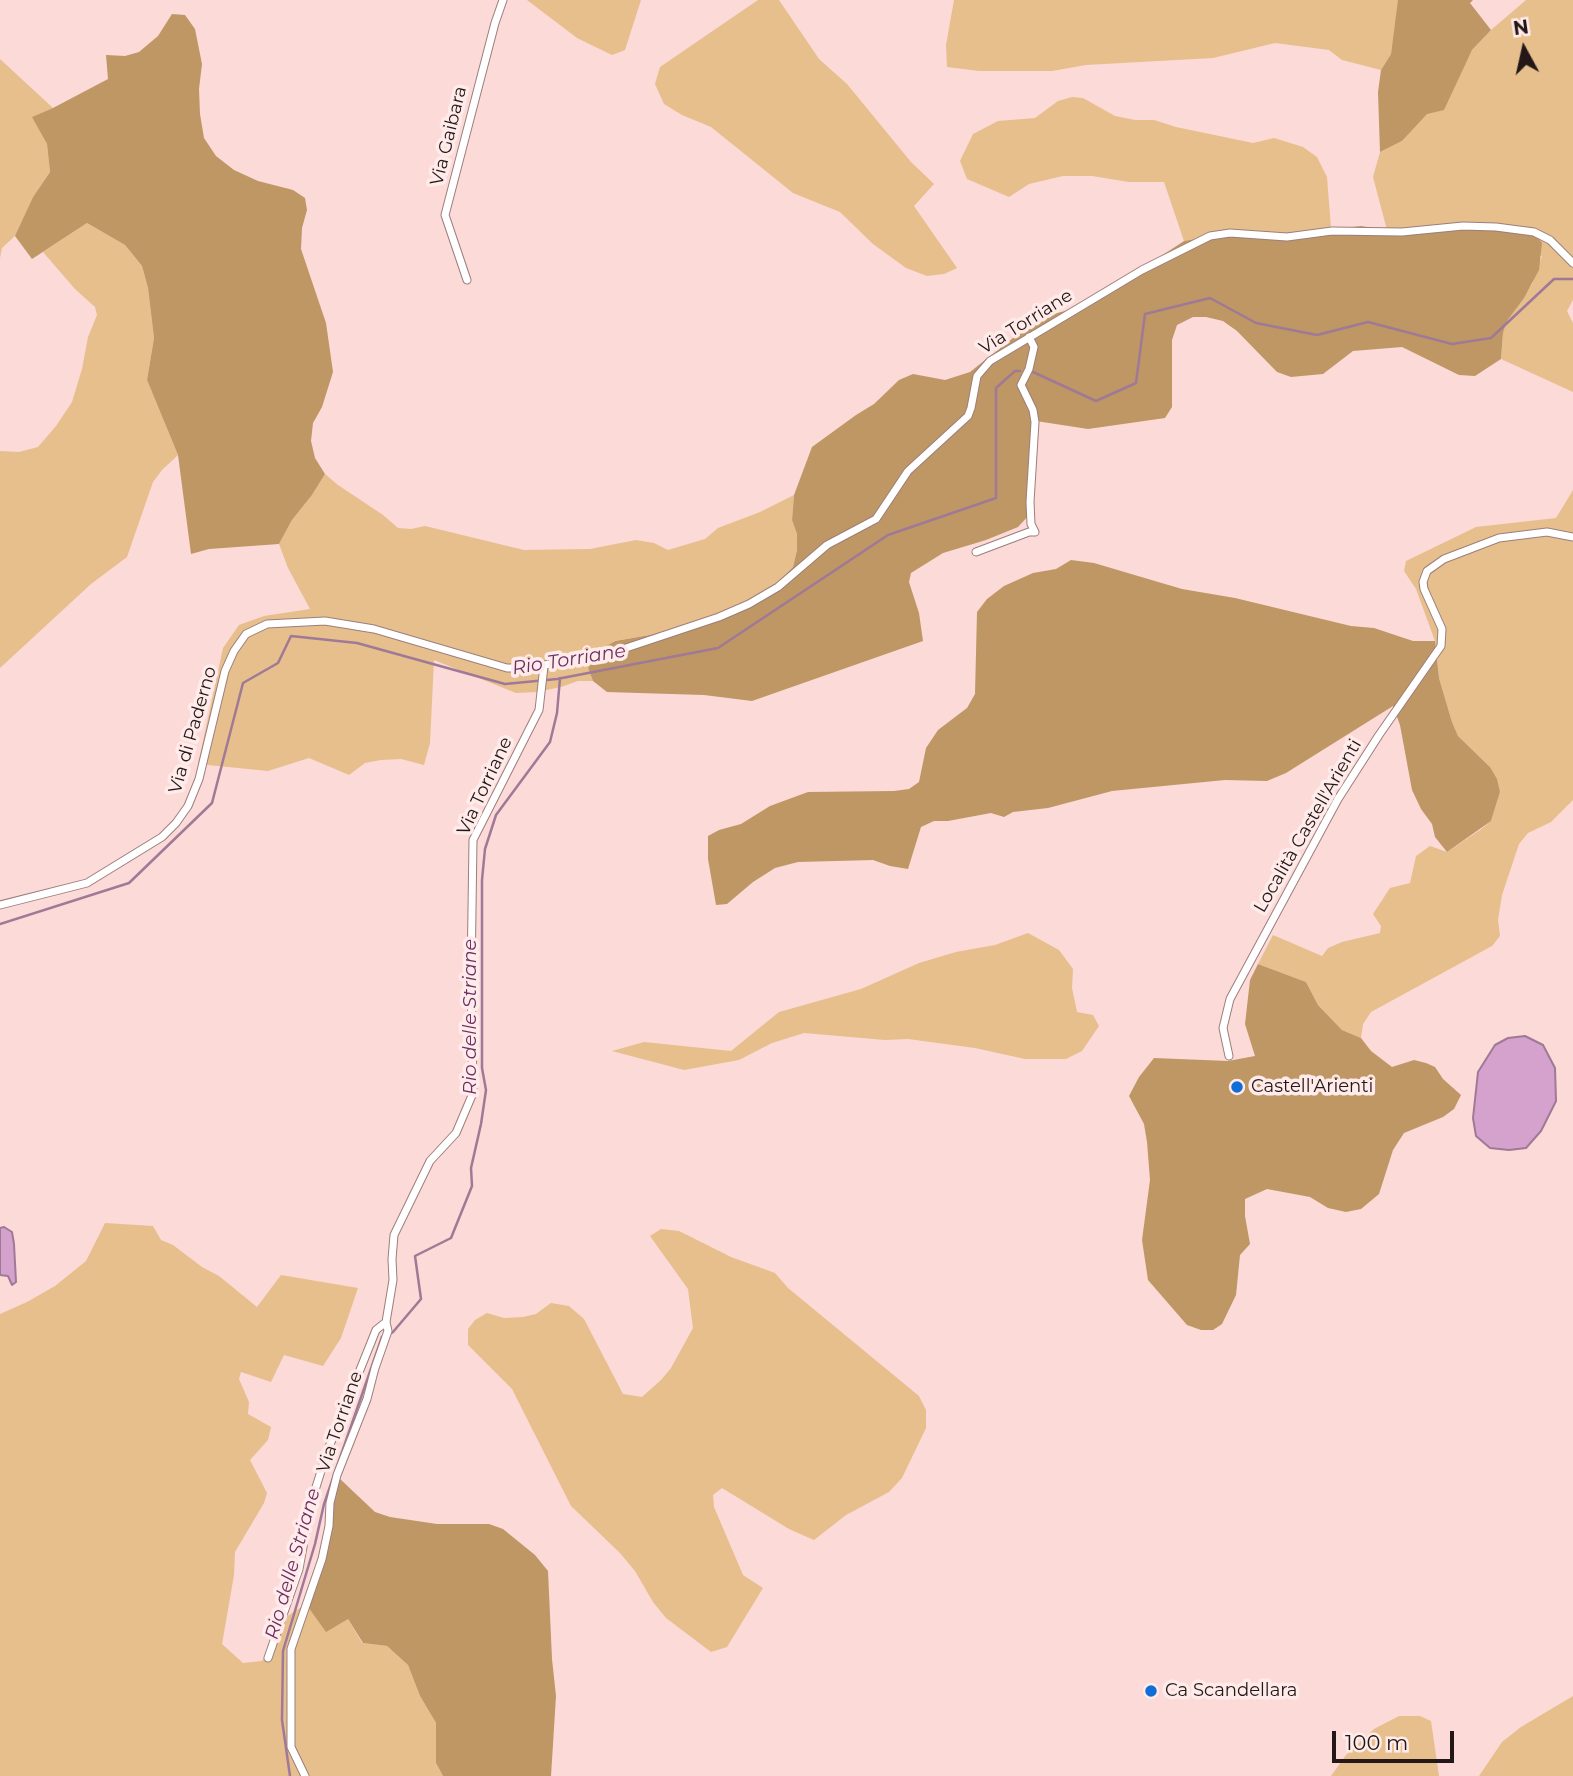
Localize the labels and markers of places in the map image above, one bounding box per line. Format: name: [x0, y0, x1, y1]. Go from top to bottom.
place label: Castell'Arienti: [1251, 1076, 1373, 1098]
marker: Castell'Arienti: [1229, 1079, 1245, 1095]
place label: Ca Scandellara: [1165, 1680, 1297, 1702]
marker: Ca Scandellara: [1143, 1683, 1159, 1699]

